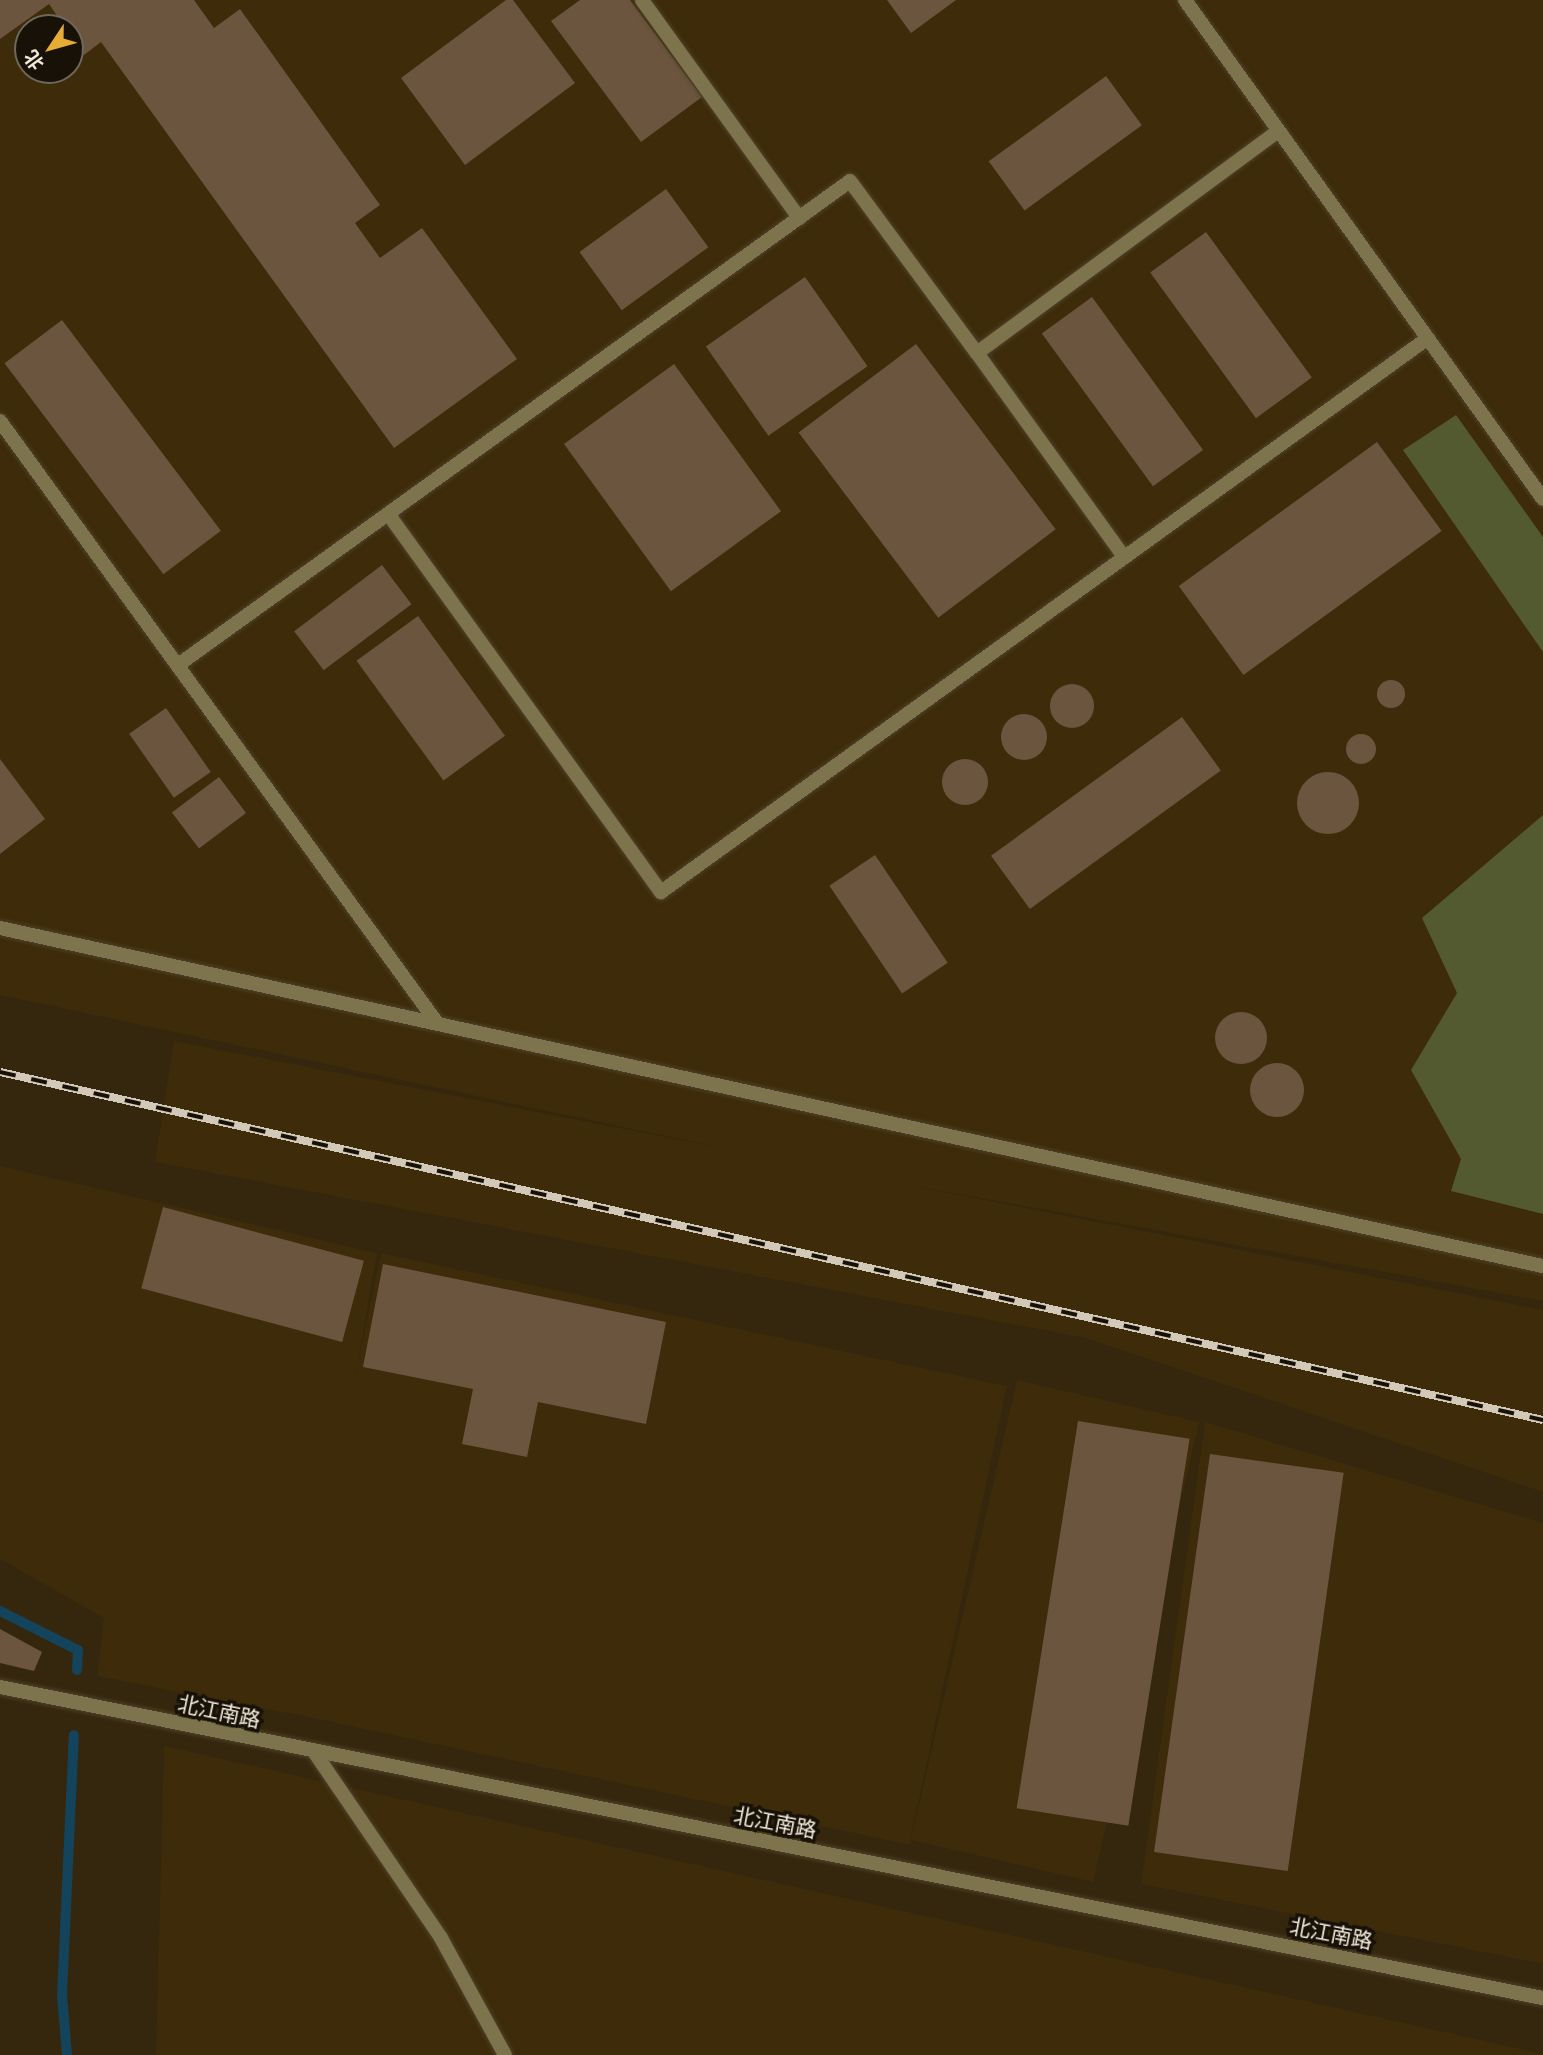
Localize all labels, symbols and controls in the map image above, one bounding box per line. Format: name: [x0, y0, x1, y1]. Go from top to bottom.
north arrow: [14, 14, 84, 84]
text: 北: [19, 46, 48, 74]
street label: 北江南路: [175, 1691, 263, 1733]
street label: 北江南路: [731, 1803, 819, 1843]
street label: 北江南路: [1287, 1914, 1375, 1954]

